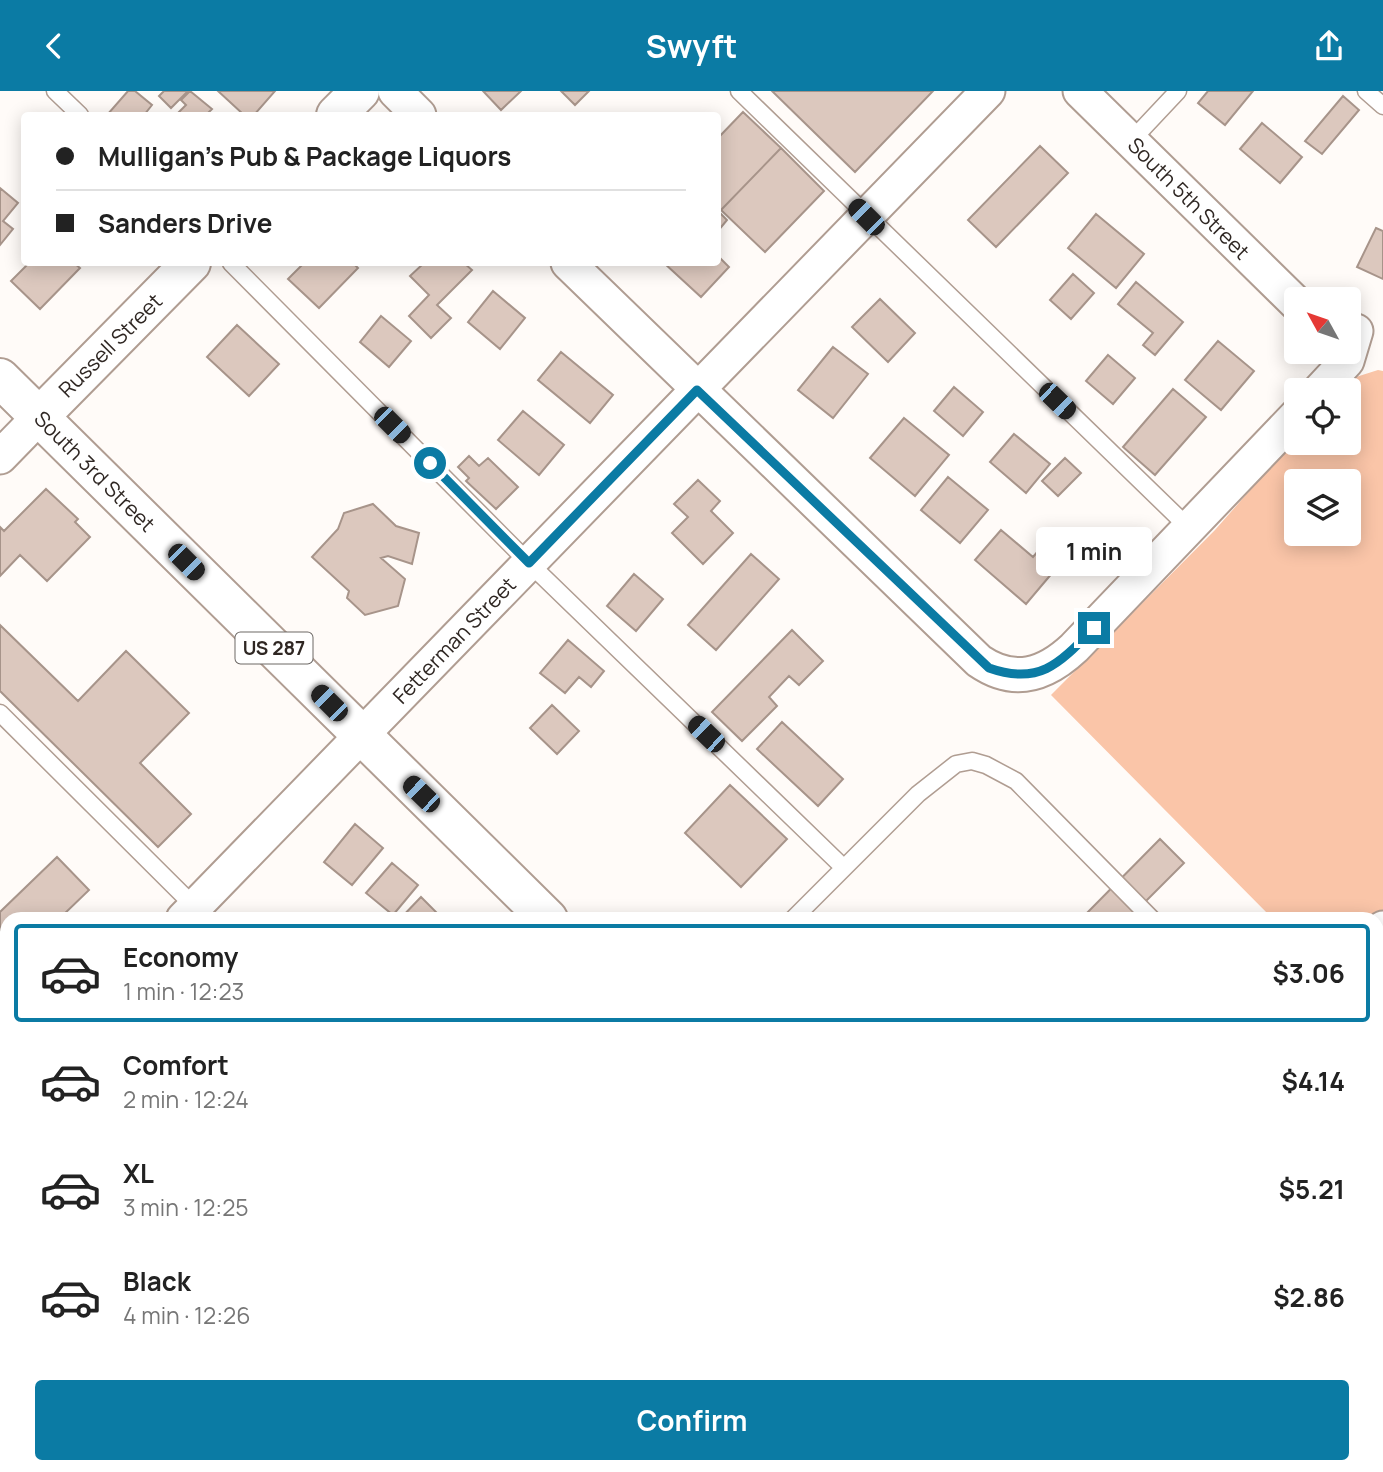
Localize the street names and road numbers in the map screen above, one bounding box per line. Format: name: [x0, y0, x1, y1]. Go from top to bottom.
street label: South 5th Street: [1122, 131, 1256, 265]
street label: Russell Street: [52, 287, 168, 403]
street label: South 3rd Street: [28, 404, 162, 538]
street label: Fetterman Street: [386, 571, 522, 709]
road number: US 287: [236, 633, 312, 663]

